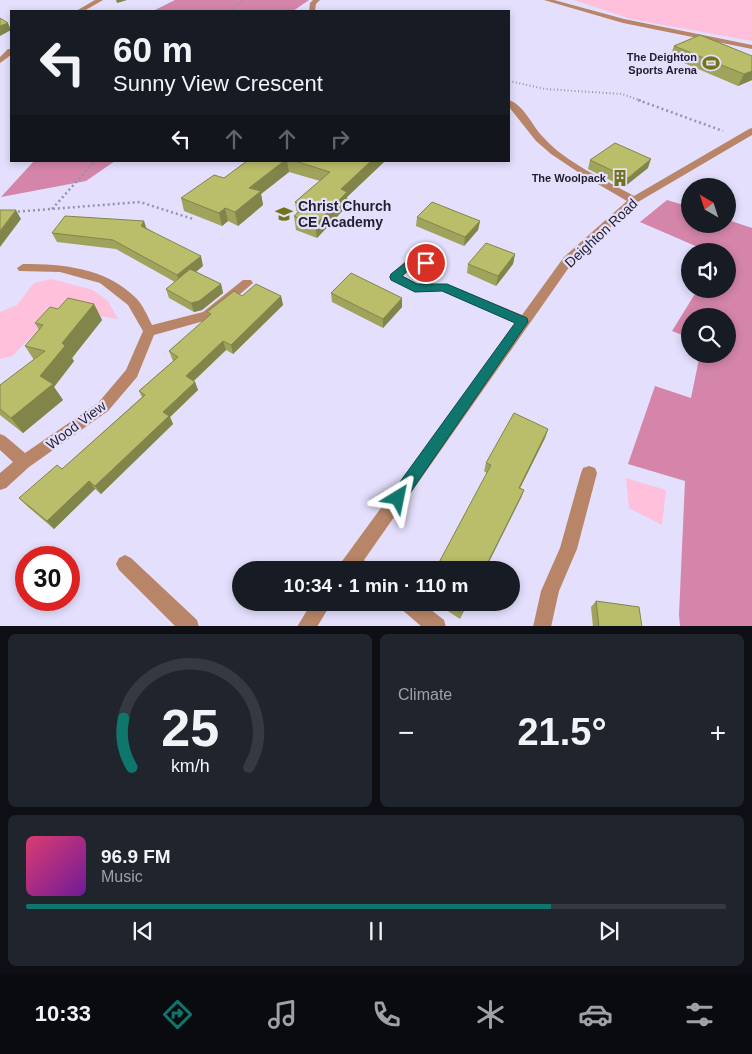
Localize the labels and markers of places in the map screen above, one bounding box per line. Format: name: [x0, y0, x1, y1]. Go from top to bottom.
place label: The Deighton Sports Arena: [627, 51, 698, 76]
sports icon: The Deighton Sports Arena: [701, 53, 721, 73]
building icon: The Woolpack: [610, 168, 630, 188]
place label: The Woolpack: [532, 172, 607, 184]
place label: Christ Church CE Academy: [298, 198, 391, 230]
school or university icon: Christ Church CE Academy: [274, 204, 294, 224]
pin: [405, 242, 447, 284]

